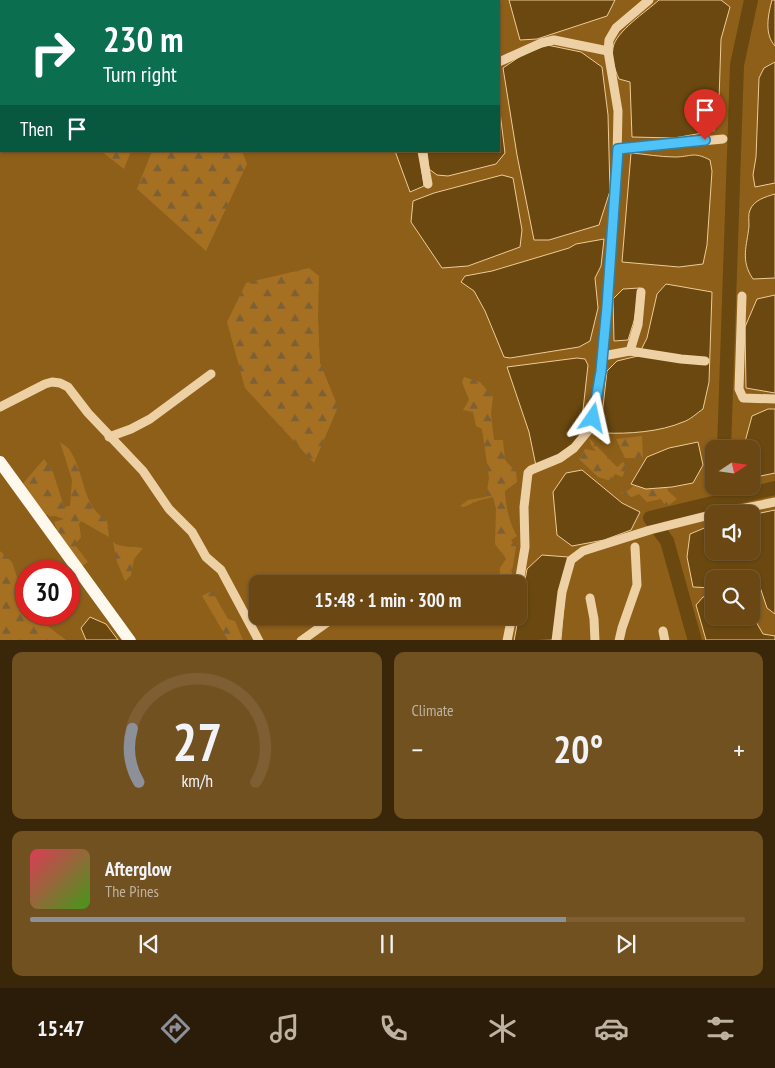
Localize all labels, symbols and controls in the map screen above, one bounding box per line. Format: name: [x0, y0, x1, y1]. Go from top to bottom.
text: 230 m: [103, 16, 184, 62]
icon: right: [20, 20, 85, 85]
text: Turn right: [103, 60, 177, 88]
pin: [684, 89, 726, 140]
icon: arrive: [691, 96, 719, 124]
icon: arrive: [63, 115, 91, 143]
text: Then: [20, 117, 53, 141]
position arrow: [566, 391, 618, 443]
north arrow: [705, 440, 760, 495]
map controls: [705, 440, 760, 625]
button: sound: [705, 505, 760, 560]
speed limit sign: 30: [15, 560, 80, 625]
button: search: [705, 570, 760, 625]
text: 15:48 · 1 min · 300 m: [315, 588, 461, 612]
text: Climate: [412, 700, 454, 720]
text: 27: [172, 708, 222, 775]
text: 20°: [553, 724, 603, 773]
text: −: [412, 731, 423, 768]
text: +: [733, 731, 745, 768]
text: km/h: [181, 769, 213, 792]
text: Afterglow: [105, 857, 171, 881]
text: The Pines: [105, 881, 159, 901]
icon: previous: [135, 930, 163, 958]
icon: pause: [373, 930, 401, 958]
icon: next: [612, 930, 640, 958]
icon: directions: [158, 1011, 193, 1046]
icon: music: [267, 1011, 302, 1046]
icon: phone: [376, 1011, 411, 1046]
icon: climate: [485, 1011, 520, 1046]
icon: car: [594, 1011, 629, 1046]
icon: filters: [703, 1011, 738, 1046]
text: 15:47: [37, 1014, 85, 1042]

